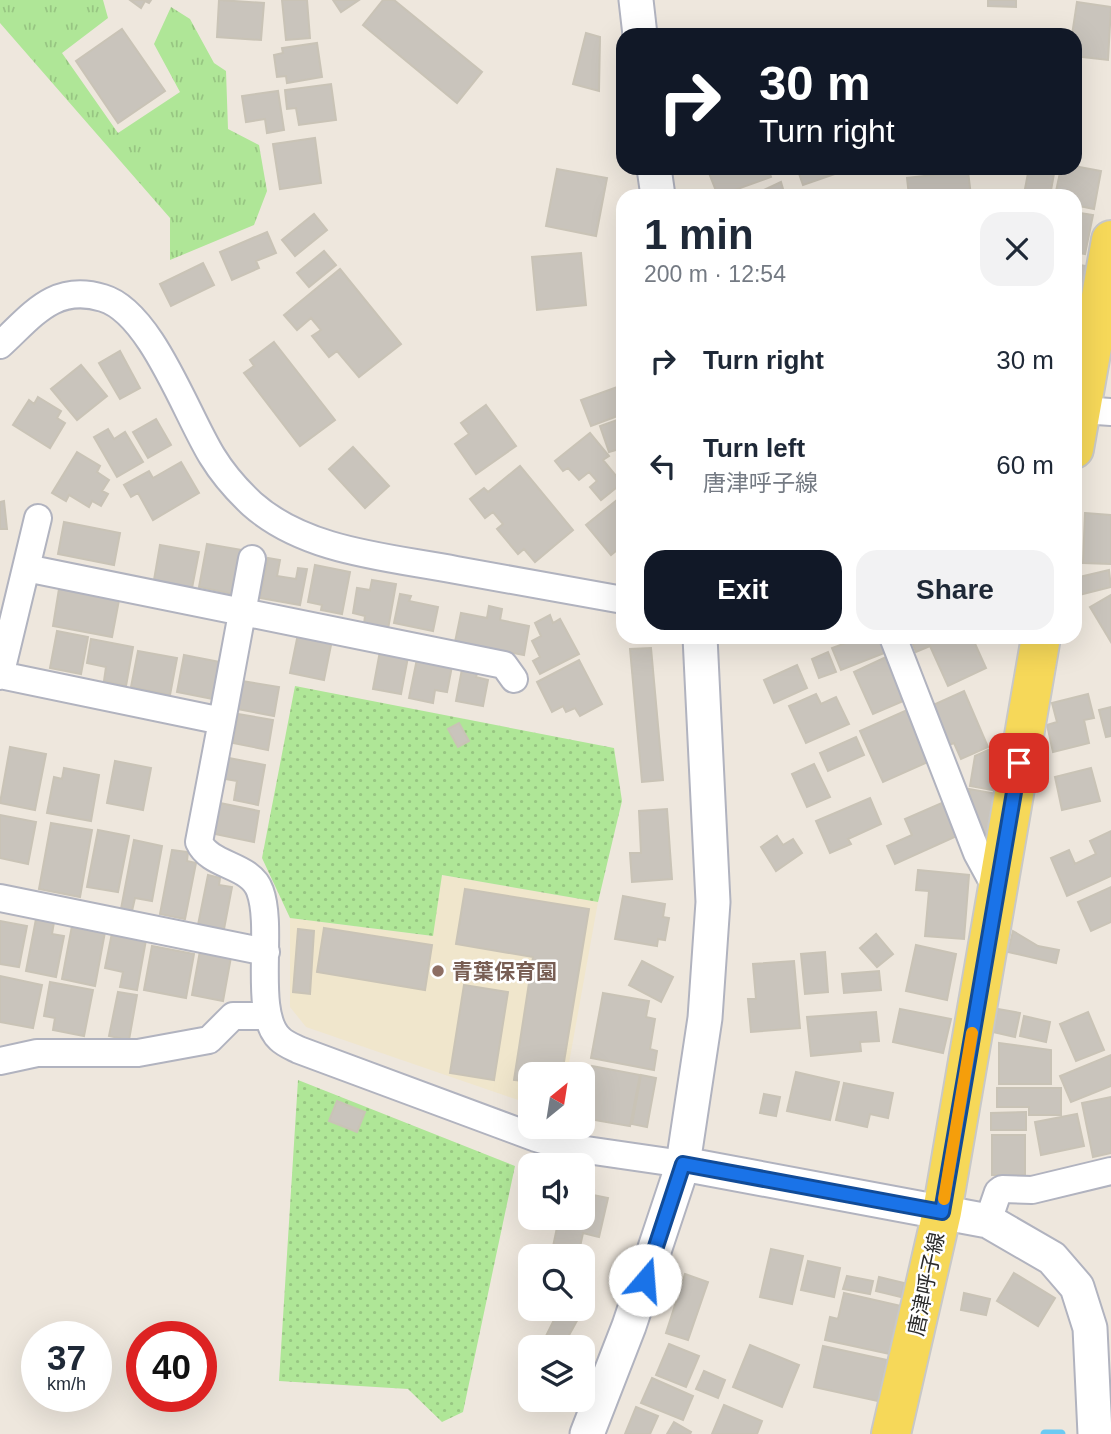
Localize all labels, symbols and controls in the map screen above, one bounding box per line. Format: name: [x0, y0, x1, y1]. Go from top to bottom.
icon: right: [644, 56, 735, 147]
text: 30 m: [759, 56, 871, 110]
text: Turn right: [759, 113, 895, 149]
text: 1 min: [644, 211, 754, 258]
button: close: [980, 212, 1054, 286]
text: 200 m · 12:54: [644, 261, 786, 287]
icon: right: [644, 342, 682, 380]
text: Turn right: [703, 345, 824, 375]
text: 30 m: [996, 345, 1054, 375]
text: Turn left: [703, 433, 805, 463]
icon: left: [644, 447, 682, 485]
text: 60 m: [996, 450, 1054, 480]
text: 唐津呼子線: [703, 470, 818, 496]
button: Exit: [644, 550, 842, 630]
button: Share: [856, 550, 1054, 630]
pin: [989, 733, 1049, 793]
icon: arrive: [1000, 744, 1038, 782]
place label: 青葉保育園: [452, 960, 557, 983]
marker: 青葉保育園: [430, 963, 446, 979]
north arrow: [518, 1062, 595, 1139]
map controls: [518, 1062, 595, 1412]
button: sound: [518, 1153, 595, 1230]
street label: 唐津呼子線: [904, 1230, 948, 1338]
position arrow: [608, 1243, 682, 1317]
button: search: [518, 1244, 595, 1321]
speed limit sign: 40: [126, 1321, 217, 1412]
button: layers: [518, 1335, 595, 1412]
text: 37: [47, 1338, 86, 1377]
text: km/h: [47, 1374, 86, 1394]

